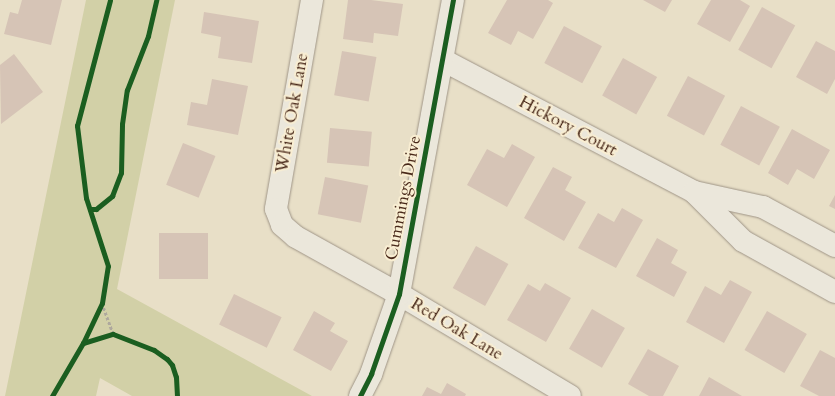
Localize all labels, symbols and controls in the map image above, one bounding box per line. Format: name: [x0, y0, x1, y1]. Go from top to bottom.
street label: White Oak Lane: [271, 52, 313, 174]
street label: Hickory Court: [516, 92, 620, 160]
street label: Cummings Drive: [381, 134, 425, 262]
street label: Red Oak Lane: [407, 294, 507, 364]

